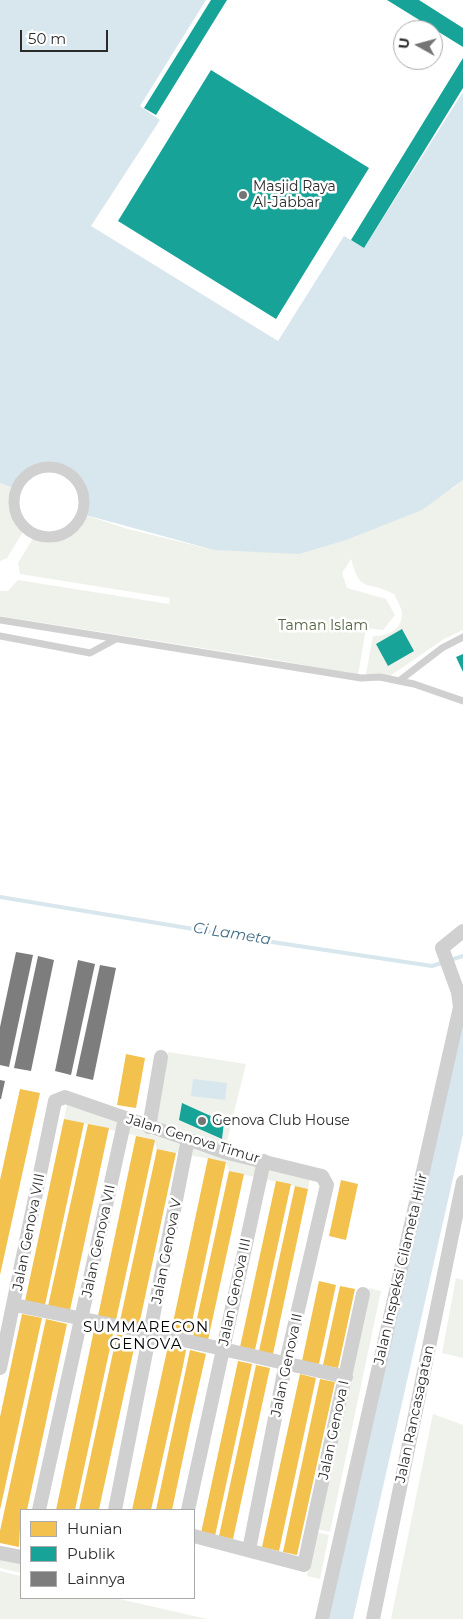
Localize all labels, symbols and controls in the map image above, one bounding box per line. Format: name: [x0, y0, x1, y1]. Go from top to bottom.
scale bar: [22, 20, 110, 52]
north arrow: [393, 20, 443, 70]
text: 50 m: [28, 29, 66, 48]
text: U: [394, 37, 414, 50]
place label: Masjid Raya Al-Jabbar: [253, 179, 336, 212]
marker: Masjid Raya Al-Jabbar: [237, 189, 249, 201]
park label: Taman Islam: [278, 618, 368, 634]
water label: Ci Lameta: [192, 919, 272, 949]
street label: Jalan Genova Timur: [124, 1111, 262, 1167]
place label: Genova Club House: [212, 1113, 350, 1129]
marker: Genova Club House: [196, 1115, 208, 1127]
street label: Jalan Genova VIII: [9, 1172, 49, 1292]
street label: Jalan Inspeksi Cilameta Hilir: [371, 1172, 431, 1366]
street label: Jalan Genova VII: [79, 1183, 119, 1299]
street label: Jalan Genova V: [149, 1197, 185, 1305]
street label: Jalan Genova III: [215, 1237, 255, 1347]
street label: Jalan Genova II: [268, 1312, 306, 1418]
district label: SUMMARECON GENOVA: [82, 1319, 210, 1354]
street label: Jalan Rancasagatan: [392, 1344, 438, 1484]
street label: Jalan Genova I: [315, 1379, 353, 1481]
legend: [20, 1509, 195, 1599]
text: Hunian: [67, 1519, 122, 1538]
text: Publik: [67, 1544, 115, 1563]
text: Lainnya: [67, 1569, 125, 1588]

